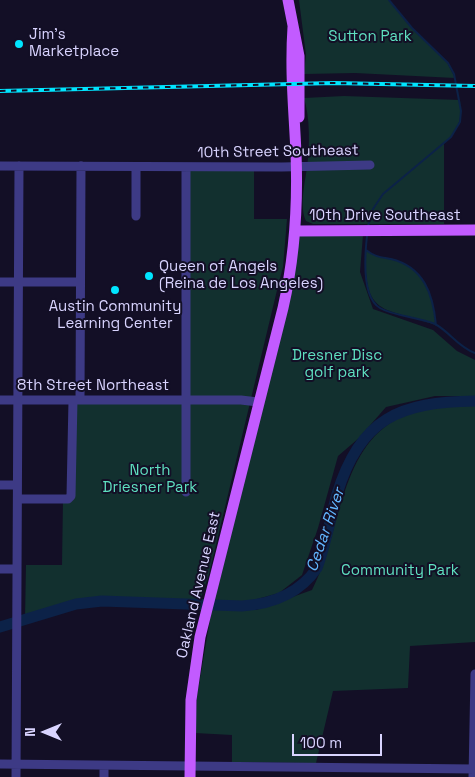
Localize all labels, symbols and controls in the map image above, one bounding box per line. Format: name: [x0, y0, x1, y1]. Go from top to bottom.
place label: Jim's Marketplace: [29, 26, 119, 61]
park label: Sutton Park: [328, 28, 412, 46]
marker: Jim's Marketplace: [13, 38, 25, 50]
street label: 10th Street Southeast: [197, 142, 359, 162]
street label: 10th Drive Southeast: [309, 207, 461, 225]
place label: Queen of Angels (Reina de Los Angeles): [159, 258, 323, 293]
marker: Queen of Angels (Reina de Los Angeles): [143, 270, 155, 282]
marker: Austin Community Learning Center: [109, 284, 121, 296]
place label: Austin Community Learning Center: [49, 298, 181, 333]
park label: Dresner Disc golf park: [292, 347, 382, 382]
street label: 8th Street Northeast: [17, 377, 169, 395]
park label: North Driesner Park: [103, 462, 197, 497]
water label: Cedar River: [303, 486, 349, 574]
street label: Oakland Avenue East: [173, 510, 225, 660]
park label: Community Park: [341, 562, 459, 580]
north arrow: [20, 707, 70, 757]
scale bar: [295, 724, 385, 756]
text: N: [21, 727, 39, 737]
text: 100 m: [300, 733, 342, 752]

